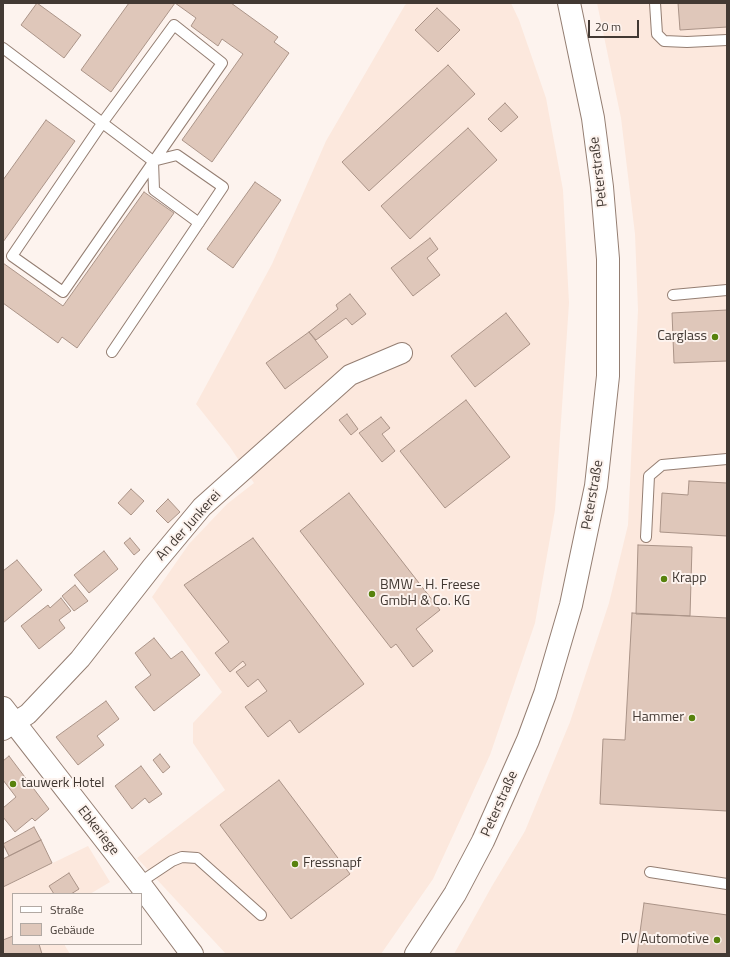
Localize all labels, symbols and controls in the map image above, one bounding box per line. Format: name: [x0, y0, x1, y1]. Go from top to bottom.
scale bar: [590, 12, 641, 38]
text: 20 m: [595, 17, 621, 36]
street label: Peterstraße: [586, 136, 612, 208]
place label: Carglass: [657, 329, 707, 345]
marker: Carglass: [710, 332, 720, 342]
street label: Peterstraße: [579, 459, 607, 531]
street label: An der Junkerei: [153, 487, 225, 565]
place label: Krapp: [672, 571, 707, 587]
marker: Krapp: [659, 574, 669, 584]
place label: BMW - H. Freese GmbH & Co. KG: [380, 578, 480, 610]
marker: BMW - H. Freese GmbH & Co. KG: [367, 589, 377, 599]
place label: Hammer: [632, 710, 684, 726]
marker: Hammer: [687, 713, 697, 723]
street label: Peterstraße: [478, 768, 522, 840]
place label: tauwerk Hotel: [21, 776, 105, 792]
marker: tauwerk Hotel: [8, 779, 18, 789]
street label: Ebkeriege: [74, 803, 122, 859]
place label: Fressnapf: [303, 856, 361, 872]
marker: Fressnapf: [290, 859, 300, 869]
legend: [12, 893, 142, 945]
text: Straße: [50, 900, 84, 919]
text: Gebäude: [50, 920, 95, 939]
place label: PV Automotive: [621, 932, 709, 948]
marker: PV Automotive: [712, 935, 722, 945]

